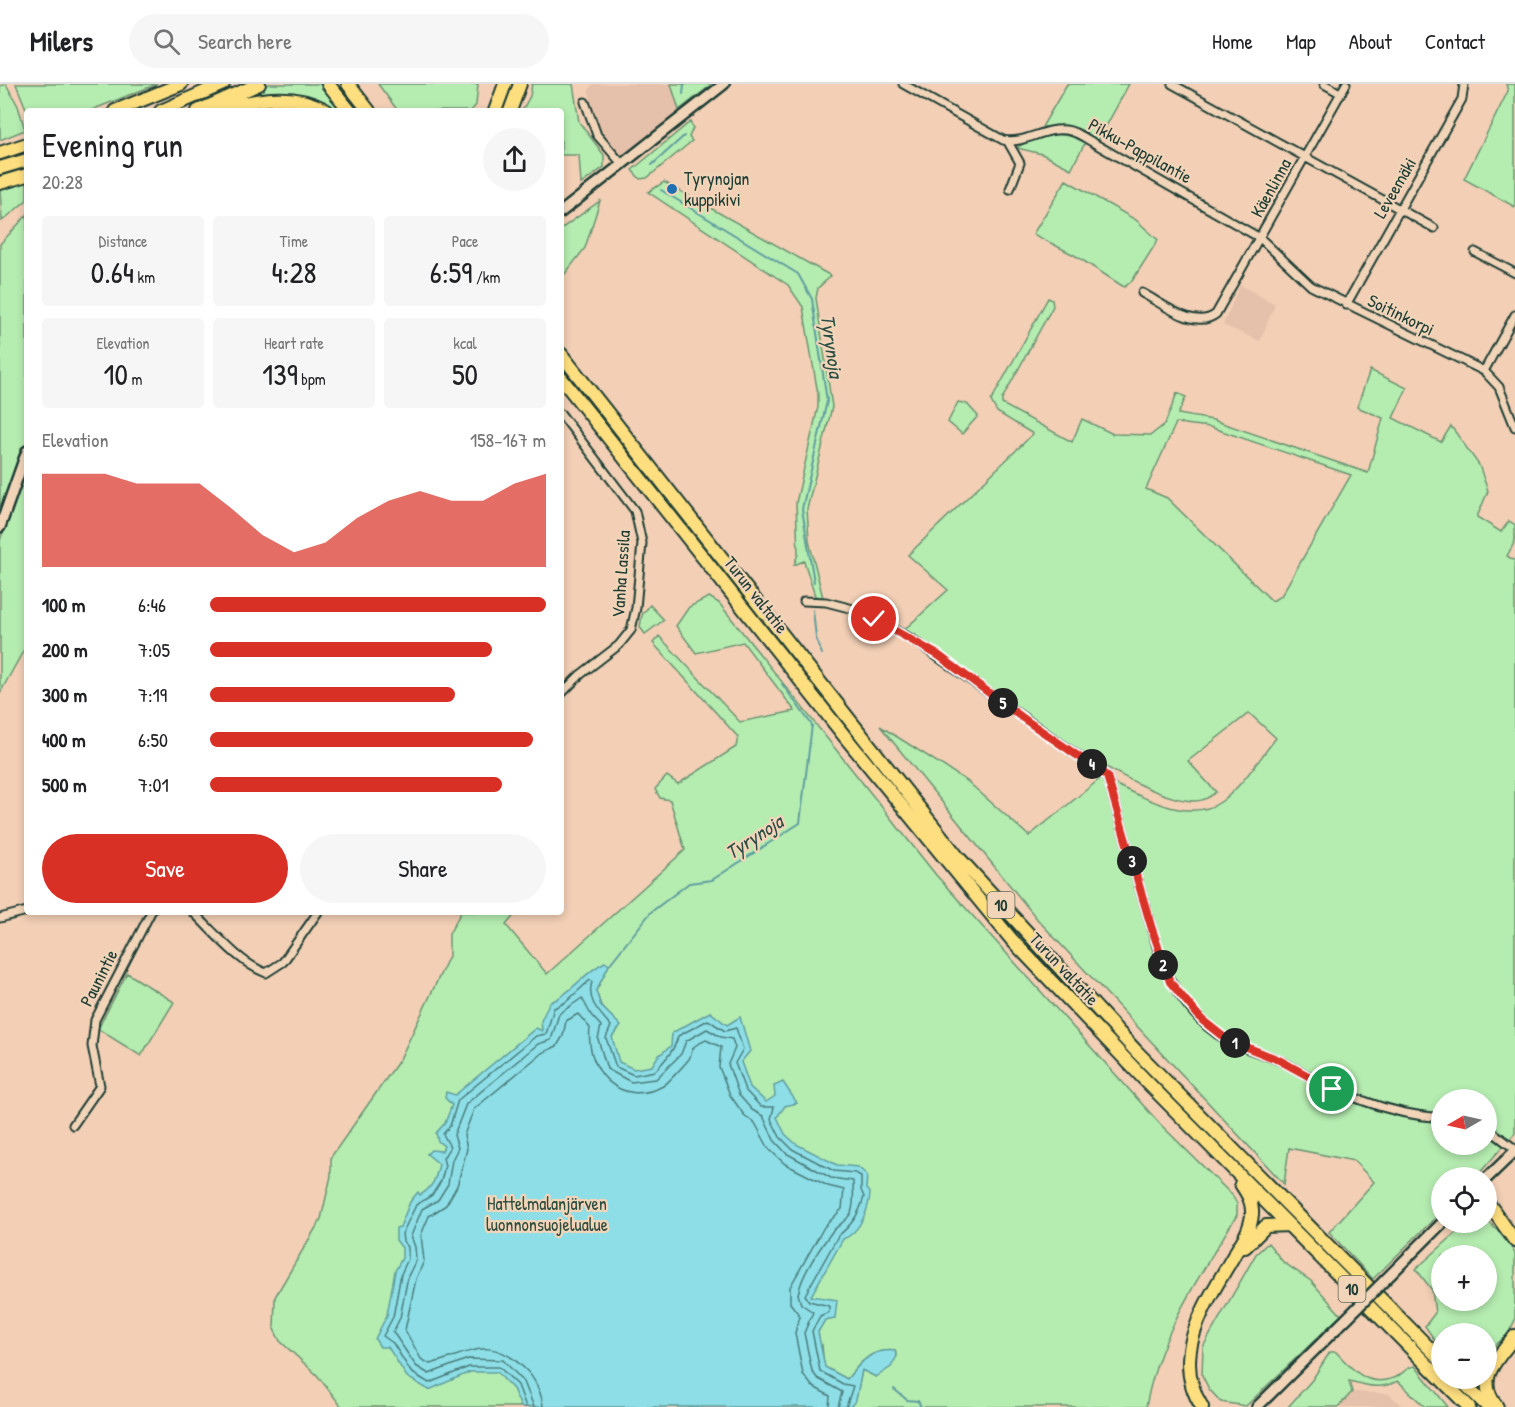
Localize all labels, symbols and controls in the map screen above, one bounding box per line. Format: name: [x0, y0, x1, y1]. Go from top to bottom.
search box: [129, 14, 549, 68]
text: Milers: [30, 22, 93, 60]
icon: search: [150, 25, 183, 58]
text: Search here: [198, 26, 292, 56]
text: Home: [1212, 27, 1253, 56]
text: Map: [1286, 27, 1316, 56]
text: About: [1349, 27, 1392, 56]
text: Contact: [1425, 27, 1485, 56]
street label: Pikku-Pappilantie: [1084, 112, 1196, 189]
text: Evening run: [42, 123, 183, 167]
button: share: [483, 128, 546, 191]
street label: Leveemäki: [1367, 153, 1422, 223]
street label: Käenlinna: [1244, 154, 1297, 222]
place label: Tyrynojan kuppikivi: [684, 166, 749, 212]
text: 20:28: [42, 168, 83, 195]
marker: Tyrynojan kuppikivi: [665, 182, 679, 196]
text: Distance: [99, 230, 147, 252]
text: Time: [280, 230, 308, 252]
text: Pace: [452, 230, 478, 252]
text: 0.64: [91, 252, 134, 292]
text: 4:28: [271, 252, 317, 292]
text: 6:59: [430, 252, 472, 292]
text: km: [134, 266, 155, 288]
text: /km: [472, 266, 500, 288]
street label: Soitinkorpi: [1364, 288, 1439, 341]
water label: Tyrynoja: [814, 313, 851, 382]
text: Elevation: [96, 332, 150, 354]
text: Heart rate: [264, 332, 324, 354]
text: kcal: [453, 332, 477, 354]
text: 10: [104, 354, 128, 394]
text: 139: [262, 354, 298, 394]
text: 50: [452, 354, 478, 394]
text: m: [128, 368, 142, 390]
text: bpm: [298, 368, 326, 390]
text: Elevation: [42, 426, 108, 453]
text: 158–167 m: [470, 426, 546, 453]
street label: Vanha Lassila: [605, 529, 636, 619]
street label: Turun valtatie: [718, 551, 794, 639]
text: 100 m: [42, 591, 85, 618]
text: 6:46: [138, 591, 166, 618]
pin: [848, 593, 899, 644]
icon: check: [857, 602, 890, 635]
text: 200 m: [42, 636, 87, 663]
text: 7:05: [138, 636, 170, 663]
text: 300 m: [42, 681, 87, 708]
text: 7:19: [138, 681, 167, 708]
pin: 5: [988, 688, 1018, 718]
text: 5: [1000, 692, 1006, 714]
text: 400 m: [42, 726, 86, 753]
text: 6:50: [138, 726, 168, 753]
pin: 4: [1077, 749, 1107, 779]
text: 4: [1089, 753, 1095, 775]
text: 500 m: [42, 771, 87, 798]
text: 7:01: [138, 771, 169, 798]
water label: Tyrynoja: [720, 807, 790, 866]
button: Save: [42, 834, 288, 903]
button: Share: [300, 834, 546, 903]
pin: 3: [1117, 846, 1147, 876]
text: 3: [1128, 850, 1136, 872]
road number: 10: [988, 892, 1014, 918]
street label: Turun valtatie: [1024, 927, 1105, 1011]
street label: Paunintie: [74, 945, 123, 1010]
pin: 2: [1148, 950, 1178, 980]
text: 2: [1159, 954, 1167, 976]
pin: 1: [1220, 1028, 1250, 1058]
text: 1: [1232, 1032, 1238, 1054]
pin: [1306, 1063, 1357, 1114]
icon: arrive: [1315, 1072, 1348, 1105]
north arrow: [1431, 1089, 1497, 1155]
map controls: [1431, 1089, 1497, 1389]
button: locate: [1431, 1167, 1497, 1233]
park label: Hattelmalanjärven luonnonsuojelualue: [486, 1191, 608, 1237]
button: +: [1431, 1245, 1497, 1311]
road number: 10: [1338, 1276, 1366, 1302]
button: −: [1431, 1323, 1497, 1389]

